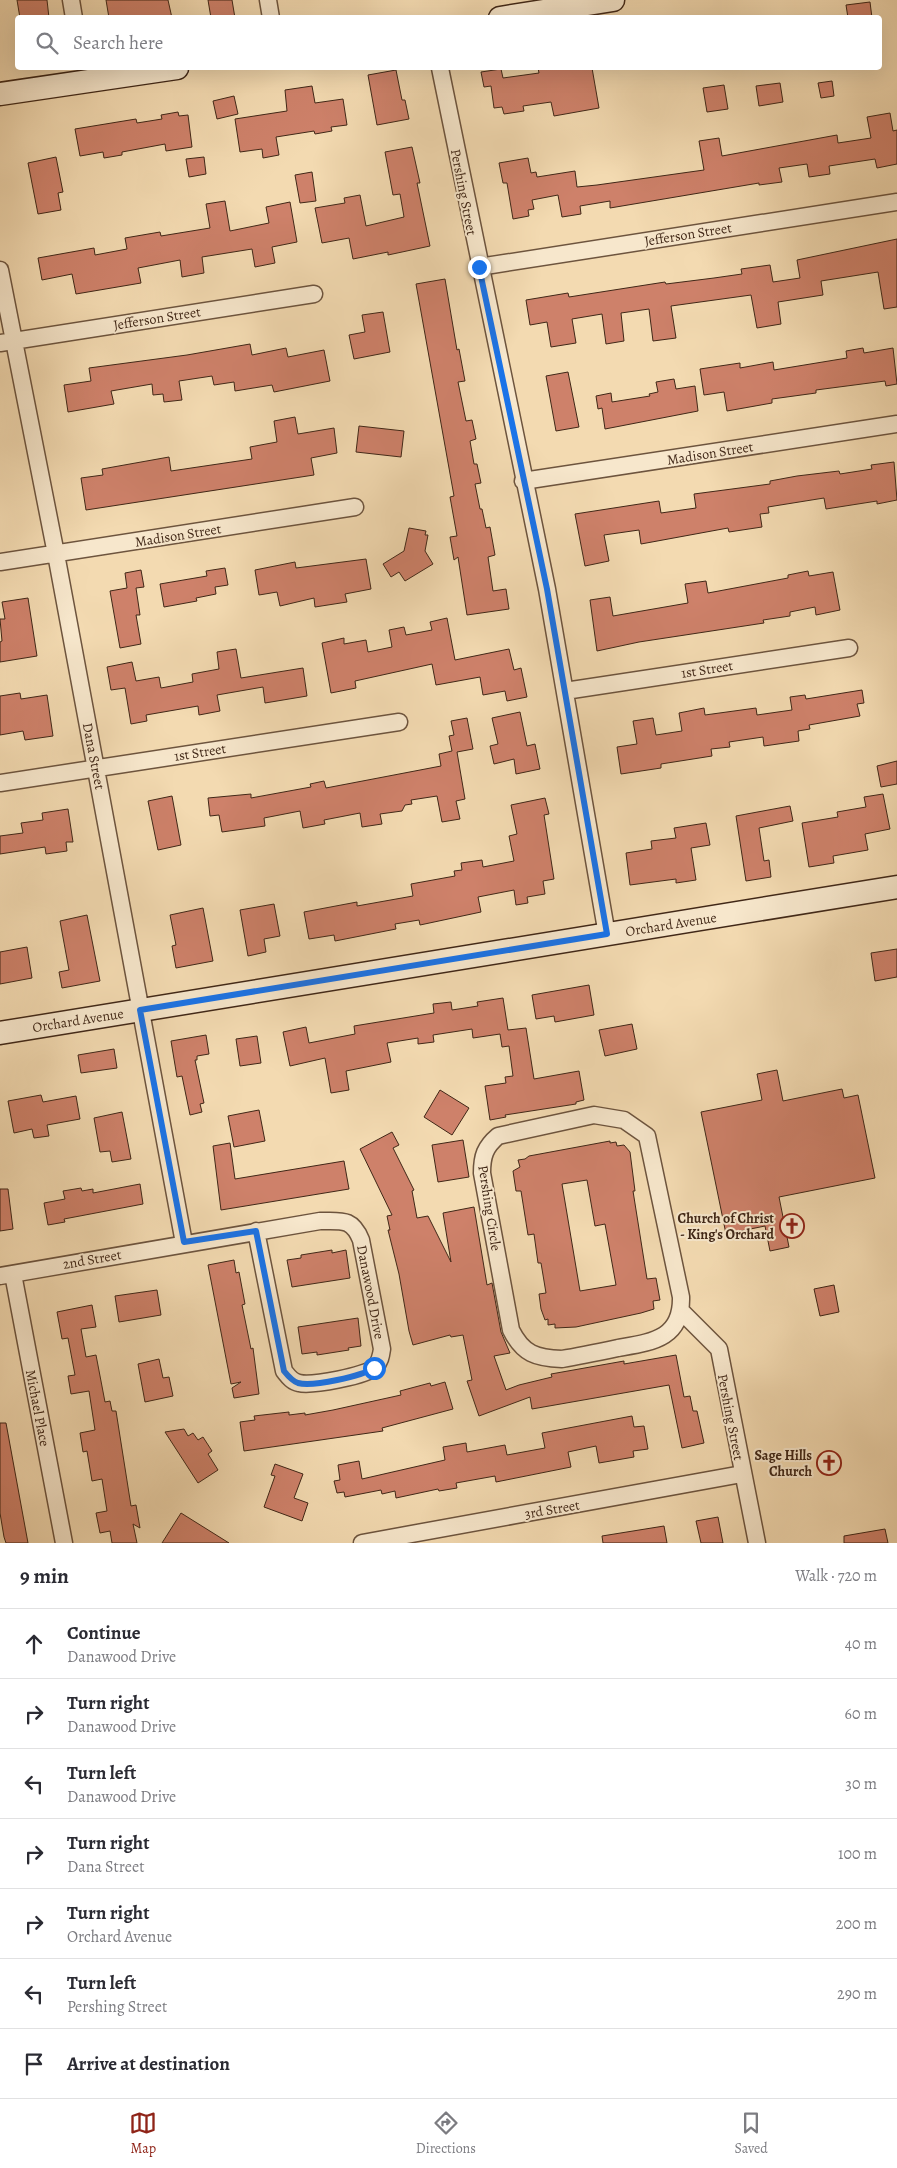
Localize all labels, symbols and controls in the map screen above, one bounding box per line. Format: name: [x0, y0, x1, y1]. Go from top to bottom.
search box: [15, 15, 882, 70]
icon: search: [33, 29, 61, 57]
text: Search here: [73, 30, 163, 56]
street label: Pershing Street: [446, 147, 481, 237]
street label: Jefferson Street: [643, 218, 733, 251]
route end: [468, 256, 491, 279]
street label: Jefferson Street: [112, 302, 202, 335]
street label: Madison Street: [666, 437, 755, 470]
street label: Madison Street: [134, 519, 223, 552]
street label: 1st Street: [680, 656, 735, 683]
street label: Dana Street: [78, 721, 109, 792]
street label: 1st Street: [173, 739, 228, 766]
street label: Orchard Avenue: [624, 908, 718, 941]
street label: Orchard Avenue: [31, 1004, 125, 1037]
street label: Pershing Circle: [473, 1164, 506, 1252]
place label: Church of Christ - King's Orchard: [678, 1209, 774, 1244]
church icon: Church of Christ - King's Orchard: [779, 1213, 805, 1239]
street label: Danawood Drive: [352, 1243, 389, 1341]
street label: 2nd Street: [61, 1245, 123, 1274]
route start: [363, 1357, 386, 1380]
street label: Michael Place: [21, 1368, 54, 1448]
street label: Pershing Street: [713, 1372, 748, 1462]
place label: Sage Hills Church: [754, 1446, 812, 1481]
church icon: Sage Hills Church: [816, 1450, 842, 1476]
street label: 3rd Street: [523, 1495, 582, 1524]
text: 9 min: [20, 1562, 69, 1590]
text: Walk · 720 m: [795, 1565, 877, 1587]
text: Continue: [67, 1620, 141, 1646]
icon: ahead: [20, 1630, 48, 1658]
text: 40 m: [845, 1633, 877, 1655]
text: Danawood Drive: [67, 1646, 176, 1668]
text: Turn right: [67, 1690, 149, 1716]
icon: right: [20, 1700, 48, 1728]
text: 60 m: [845, 1703, 877, 1725]
text: Danawood Drive: [67, 1716, 176, 1738]
text: Turn left: [67, 1760, 136, 1786]
icon: left: [20, 1770, 48, 1798]
text: 30 m: [845, 1773, 877, 1795]
text: Danawood Drive: [67, 1786, 176, 1808]
text: Turn right: [67, 1830, 149, 1856]
icon: right: [20, 1840, 48, 1868]
text: 100 m: [838, 1843, 877, 1865]
text: Dana Street: [67, 1856, 144, 1878]
text: Turn right: [67, 1900, 149, 1926]
icon: right: [20, 1910, 48, 1938]
text: 200 m: [836, 1913, 877, 1935]
text: Orchard Avenue: [67, 1926, 172, 1948]
text: Turn left: [67, 1970, 136, 1996]
icon: left: [20, 1980, 48, 2008]
text: 290 m: [837, 1983, 877, 2005]
text: Pershing Street: [67, 1996, 167, 2018]
icon: arrive: [20, 2050, 48, 2078]
text: Arrive at destination: [67, 2051, 230, 2077]
tab: Map: [129, 2109, 157, 2158]
tab: Directions: [416, 2109, 476, 2158]
tab: Saved: [735, 2109, 768, 2158]

